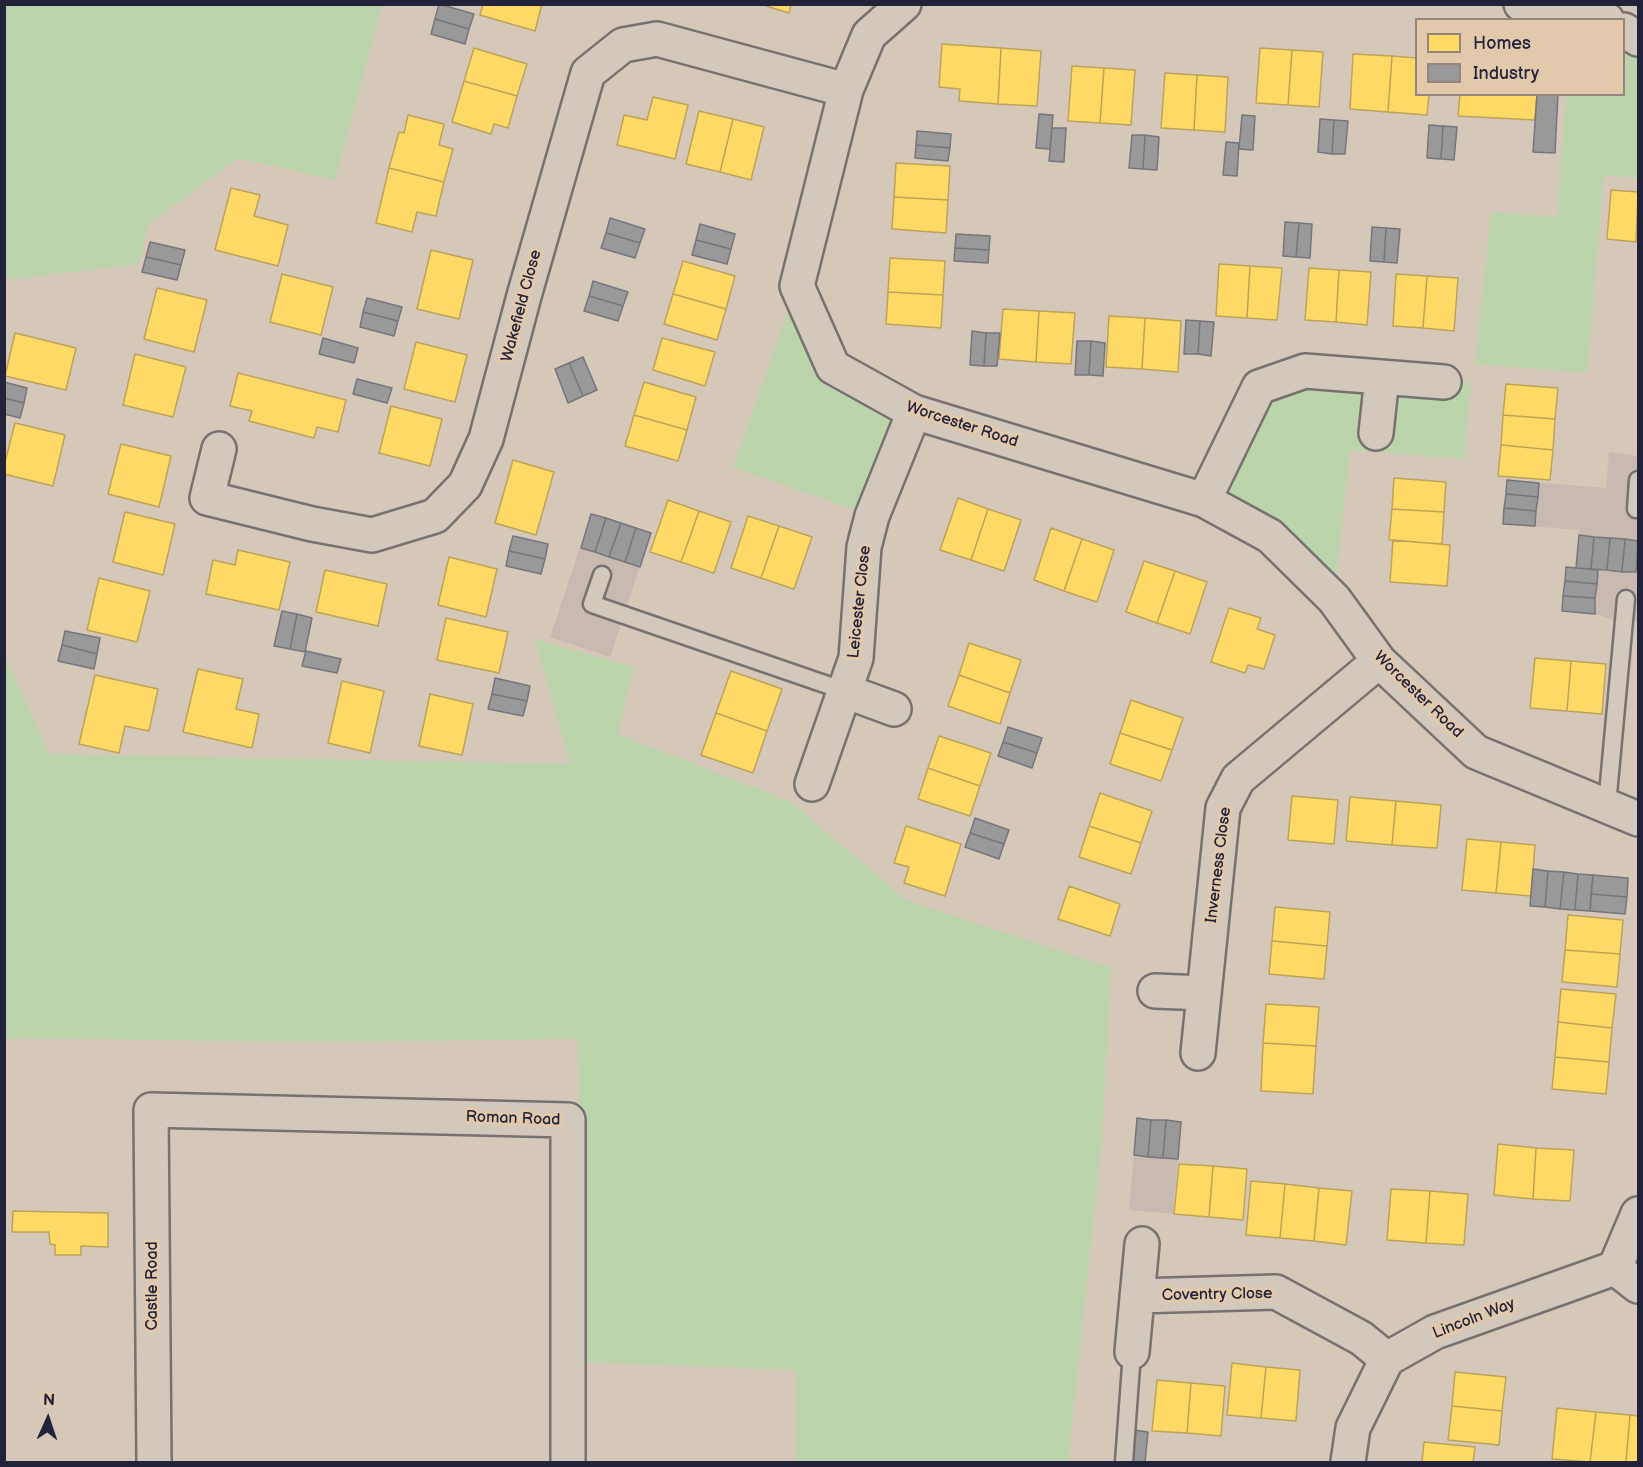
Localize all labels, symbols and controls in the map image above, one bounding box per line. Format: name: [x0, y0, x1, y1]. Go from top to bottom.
legend: [1415, 18, 1625, 96]
text: Homes: [1473, 33, 1531, 54]
text: Industry: [1473, 63, 1539, 84]
street label: Wakefield Close: [498, 248, 546, 364]
street label: Worcester Road: [903, 398, 1021, 452]
street label: Leicester Close: [845, 545, 875, 659]
street label: Worcester Road: [1369, 648, 1467, 742]
street label: Inverness Close: [1202, 806, 1236, 924]
street label: Roman Road: [465, 1108, 561, 1130]
street label: Castle Road: [143, 1241, 163, 1331]
street label: Coventry Close: [1161, 1284, 1273, 1306]
street label: Lincoln Way: [1430, 1295, 1518, 1343]
north arrow: [18, 1389, 78, 1449]
text: N: [42, 1391, 55, 1410]

